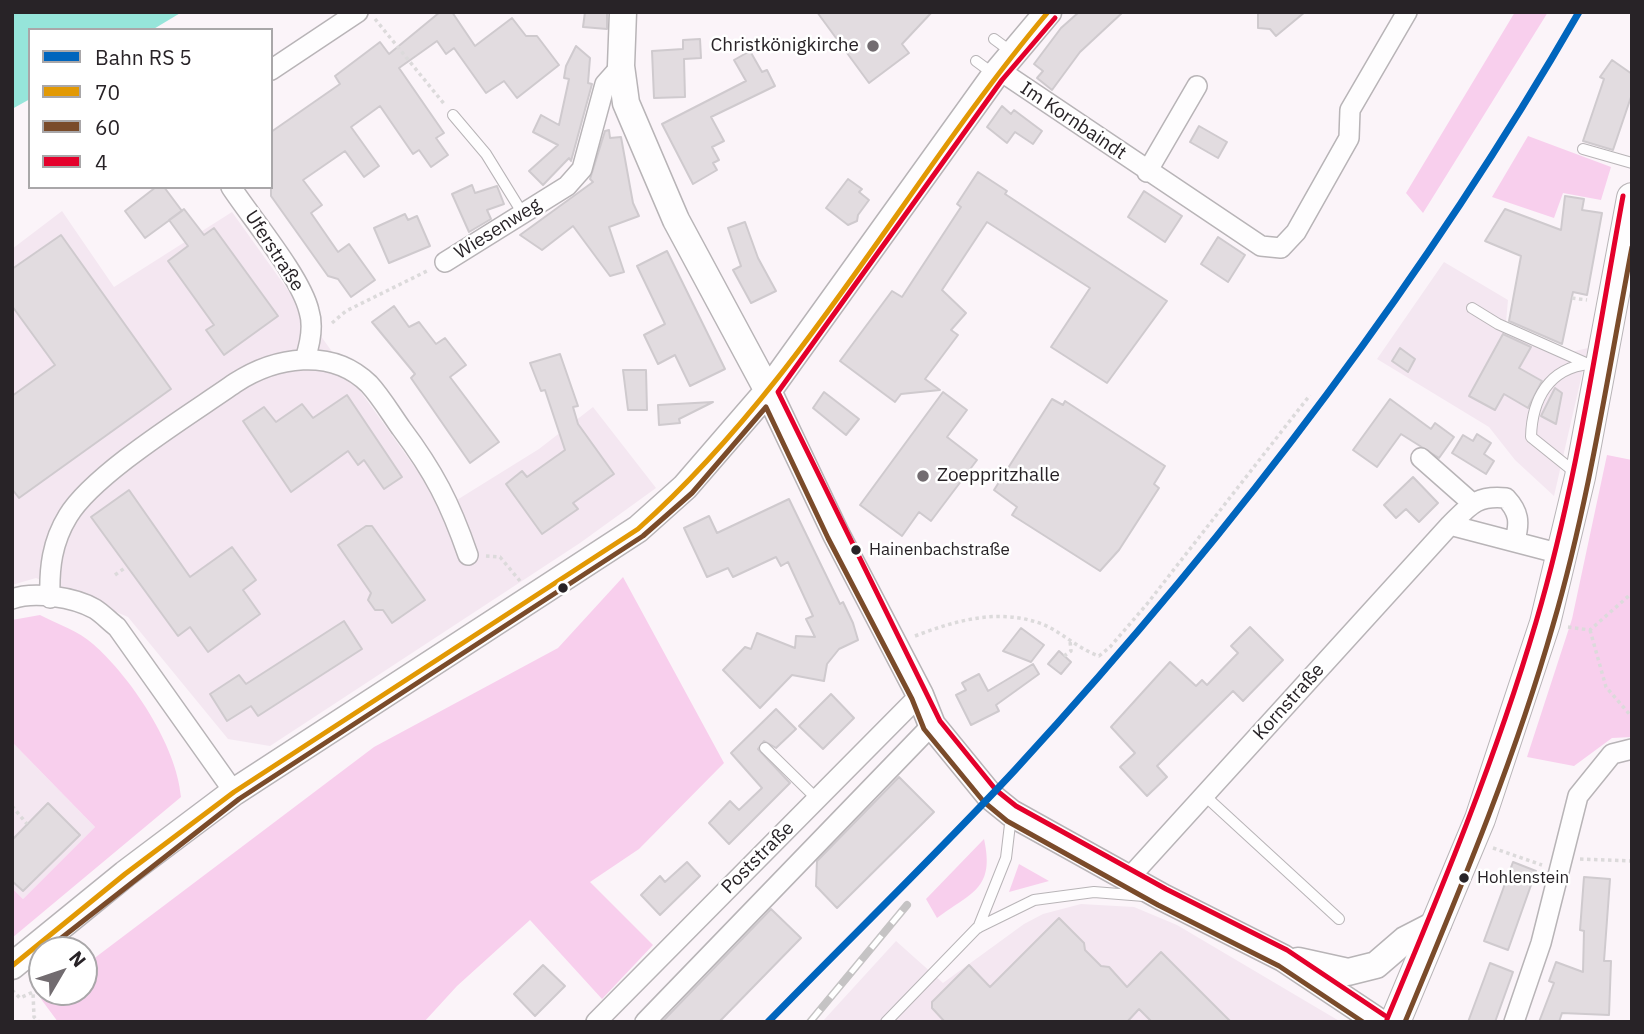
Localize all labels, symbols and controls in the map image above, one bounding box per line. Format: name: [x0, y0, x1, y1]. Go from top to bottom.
legend: [28, 28, 273, 189]
place label: Christkönigkirche: [711, 35, 859, 57]
marker: Christkönigkirche: [865, 38, 881, 54]
text: Bahn RS 5: [95, 43, 192, 71]
street label: Im Kornbaindt: [1016, 77, 1130, 165]
text: 70: [95, 78, 120, 106]
text: 60: [95, 113, 120, 141]
text: 4: [95, 148, 108, 176]
street label: Wiesenweg: [451, 194, 545, 264]
street label: Uferstraße: [239, 206, 309, 296]
place label: Zoeppritzhalle: [937, 465, 1060, 487]
marker: Zoeppritzhalle: [915, 468, 931, 484]
place label: Hainenbachstraße: [869, 540, 1010, 560]
marker: Hainenbachstraße: [849, 543, 863, 557]
unlabelled marker: [556, 581, 570, 595]
street label: Kornstraße: [1249, 659, 1329, 745]
street label: Poststraße: [717, 817, 799, 899]
place label: Hohlenstein: [1477, 868, 1569, 888]
marker: Hohlenstein: [1457, 871, 1471, 885]
north arrow: [28, 936, 98, 1006]
text: N: [64, 946, 91, 972]

